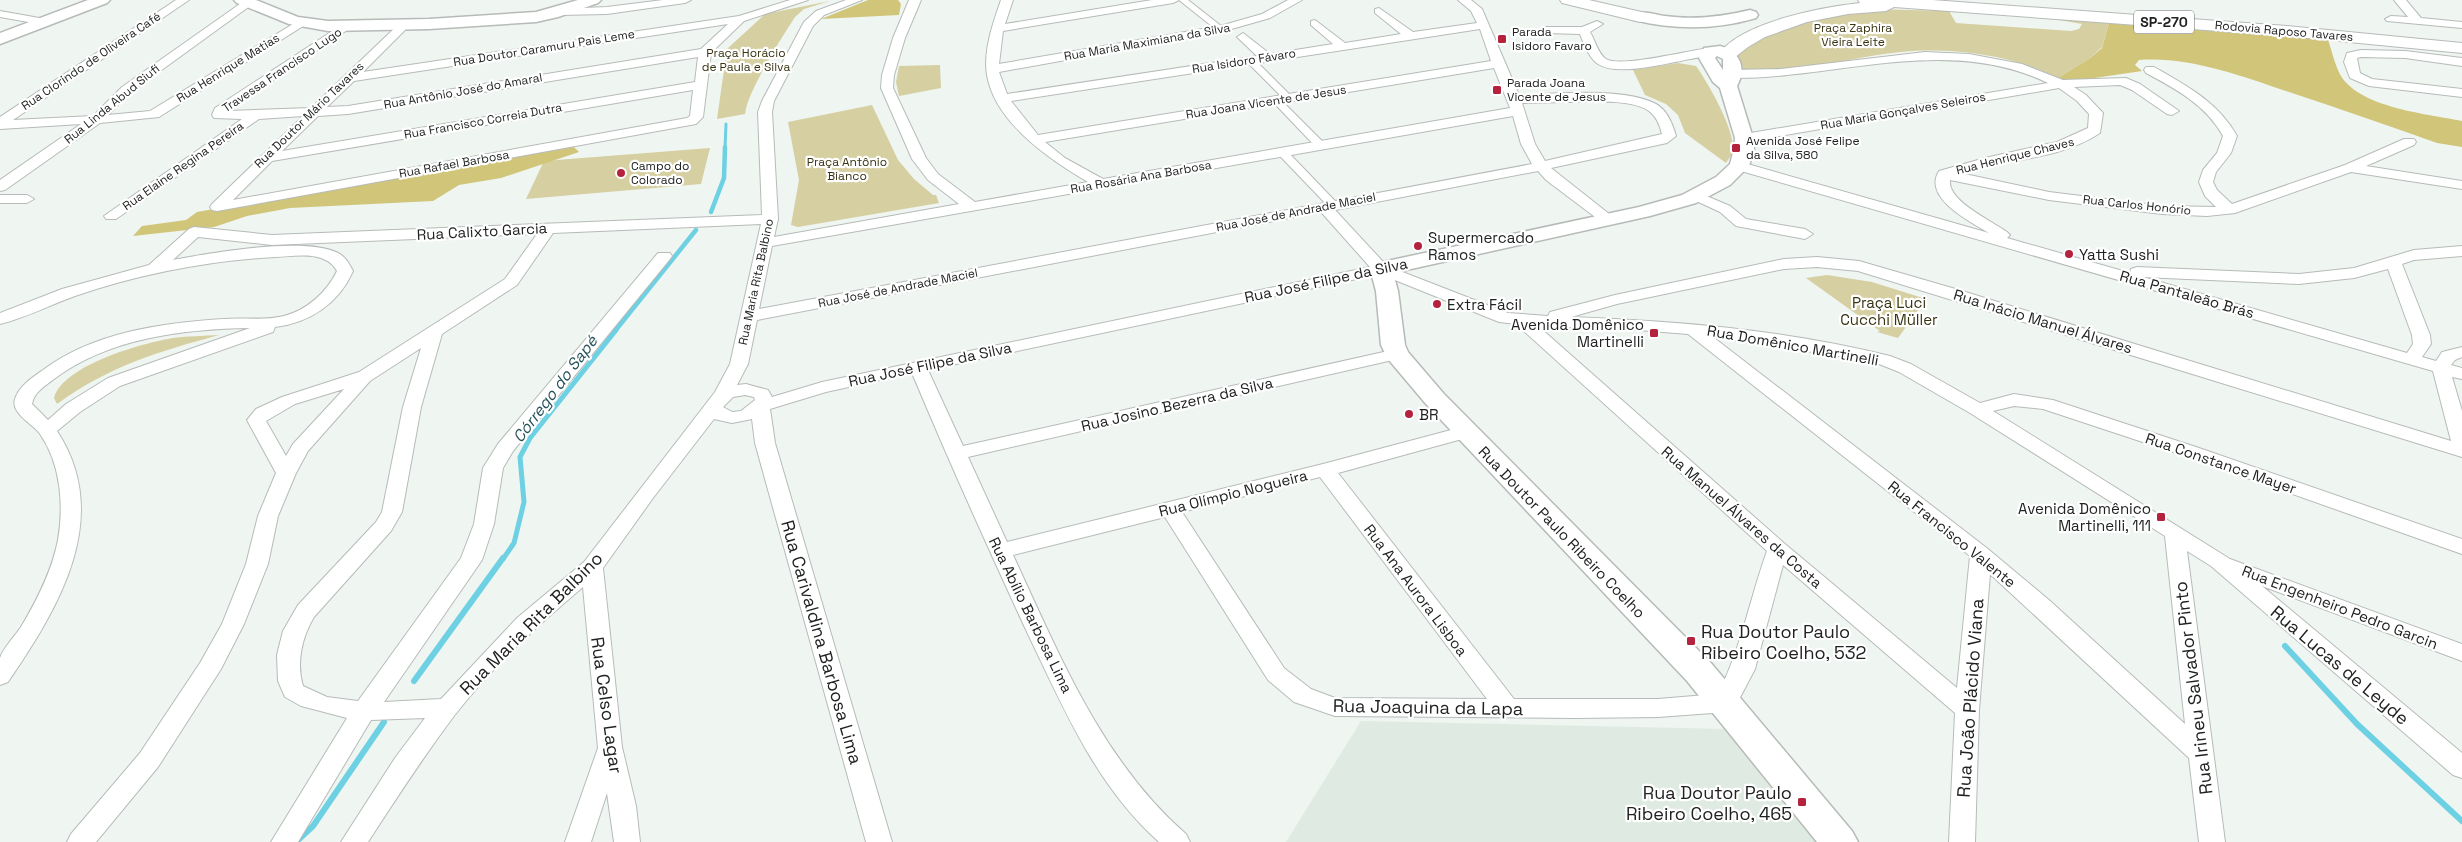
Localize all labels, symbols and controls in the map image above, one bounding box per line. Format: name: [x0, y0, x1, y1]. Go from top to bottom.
street label: Rua Clorindo de Oliveira Café: [18, 8, 164, 114]
road number: SP-270: [2134, 11, 2194, 34]
street label: Rodovia Raposo Tavares: [2214, 17, 2354, 45]
street label: Rua Maria Maximiana da Silva: [1063, 19, 1231, 65]
park label: Praça Zaphira Vieira Leite: [1814, 20, 1892, 50]
street label: Travessa Francisco Lugo: [219, 24, 345, 116]
place label: Parada Isidoro Favaro: [1512, 24, 1592, 54]
street label: Rua Doutor Caramuru Pais Leme: [452, 26, 636, 70]
street label: Rua Henrique Matias: [174, 30, 282, 106]
marker: Parada Isidoro Favaro: [1496, 33, 1508, 45]
park label: Praça Horácio de Paula e Silva: [702, 45, 790, 75]
street label: Rua Isidoro Fávaro: [1191, 45, 1297, 77]
street label: Rua Doutor Mário Tavares: [251, 58, 367, 172]
street label: Rua Linda Abud Siufi: [61, 61, 163, 147]
street label: Rua Antônio José do Amaral: [382, 69, 544, 113]
place label: Parada Joana Vicente de Jesus: [1507, 75, 1606, 105]
street label: Rua Joana Vicente de Jesus: [1185, 81, 1347, 123]
marker: Parada Joana Vicente de Jesus: [1491, 84, 1503, 96]
street label: Rua Maria Gonçalves Seleiros: [1819, 89, 1987, 133]
street label: Rua Francisco Correia Dutra: [403, 99, 563, 143]
street label: Rua Elaine Regina Pereira: [119, 118, 247, 214]
place label: Avenida José Felipe da Silva, 580: [1746, 133, 1860, 163]
street label: Rua Henrique Chaves: [1954, 134, 2076, 178]
marker: Avenida José Felipe da Silva, 580: [1730, 142, 1742, 154]
street label: Rua Rafael Barbosa: [398, 146, 510, 182]
park label: Praça Antônio Bianco: [807, 154, 887, 184]
street label: Rua Rosária Ana Barbosa: [1069, 157, 1213, 197]
place label: Campo do Colorado: [631, 158, 689, 188]
marker: Campo do Colorado: [615, 167, 627, 179]
street label: Rua José de Andrade Maciel: [1215, 189, 1377, 235]
street label: Rua Carlos Honório: [2082, 191, 2192, 219]
street label: Rua Maria Rita Balbino: [735, 217, 777, 347]
street label: Rua Calixto Garcia: [416, 218, 548, 244]
place label: Supermercado Ramos: [1428, 228, 1534, 264]
marker: Supermercado Ramos: [1412, 240, 1424, 252]
place label: Yatta Sushi: [2079, 245, 2159, 264]
marker: Yatta Sushi: [2063, 248, 2075, 260]
street label: Rua José Filipe da Silva: [1243, 253, 1410, 307]
street label: Rua José de Andrade Maciel: [817, 265, 979, 311]
street label: Rua Pantaleão Brás: [2118, 266, 2256, 322]
street label: Rua Inácio Manuel Álvares: [1951, 285, 2135, 357]
park label: Praça Luci Cucchi Müller: [1840, 293, 1938, 329]
place label: Extra Fácil: [1447, 295, 1522, 314]
marker: Extra Fácil: [1431, 298, 1443, 310]
place label: Avenida Domênico Martinelli: [1511, 315, 1644, 351]
street label: Rua Domênico Martinelli: [1706, 321, 1880, 369]
marker: Avenida Domênico Martinelli: [1648, 327, 1660, 339]
water label: Córrego do Sapé: [508, 331, 602, 447]
street label: Rua José Filipe da Silva: [847, 337, 1014, 391]
street label: Rua Josino Bezerra da Silva: [1079, 373, 1275, 435]
place label: BR: [1419, 405, 1438, 424]
marker: BR: [1403, 408, 1415, 420]
street label: Rua Constance Mayer: [2143, 428, 2299, 498]
street label: Rua Doutor Paulo Ribeiro Coelho: [1475, 442, 1649, 622]
street label: Rua Manuel Álvares da Costa: [1658, 442, 1827, 592]
street label: Rua Olímpio Nogueira: [1157, 465, 1310, 521]
street label: Rua Francisco Valente: [1884, 476, 2020, 592]
place label: Avenida Domênico Martinelli, 111: [2018, 499, 2151, 535]
marker: Avenida Domênico Martinelli, 111: [2155, 511, 2167, 523]
street label: Rua Carivaldina Barbosa Lima: [776, 517, 868, 767]
street label: Rua Ana Aurora Lisboa: [1360, 520, 1472, 660]
street label: Rua Abílio Barbosa Lima: [985, 534, 1077, 696]
street label: Rua Maria Rita Balbino: [455, 547, 607, 699]
street label: Rua Engenheiro Pedro Garcin: [2239, 561, 2441, 653]
street label: Rua Irineu Salvador Pinto: [2168, 580, 2218, 796]
street label: Rua João Plácido Viana: [1952, 598, 1988, 798]
street label: Rua Lucas de Leyde: [2266, 600, 2414, 730]
place label: Rua Doutor Paulo Ribeiro Coelho, 532: [1701, 620, 1866, 664]
street label: Rua Celso Lagar: [586, 635, 628, 775]
marker: Rua Doutor Paulo Ribeiro Coelho, 532: [1685, 635, 1697, 647]
street label: Rua Joaquina da Lapa: [1333, 694, 1523, 720]
place label: Rua Doutor Paulo Ribeiro Coelho, 465: [1626, 781, 1792, 825]
marker: Rua Doutor Paulo Ribeiro Coelho, 465: [1796, 796, 1808, 808]

